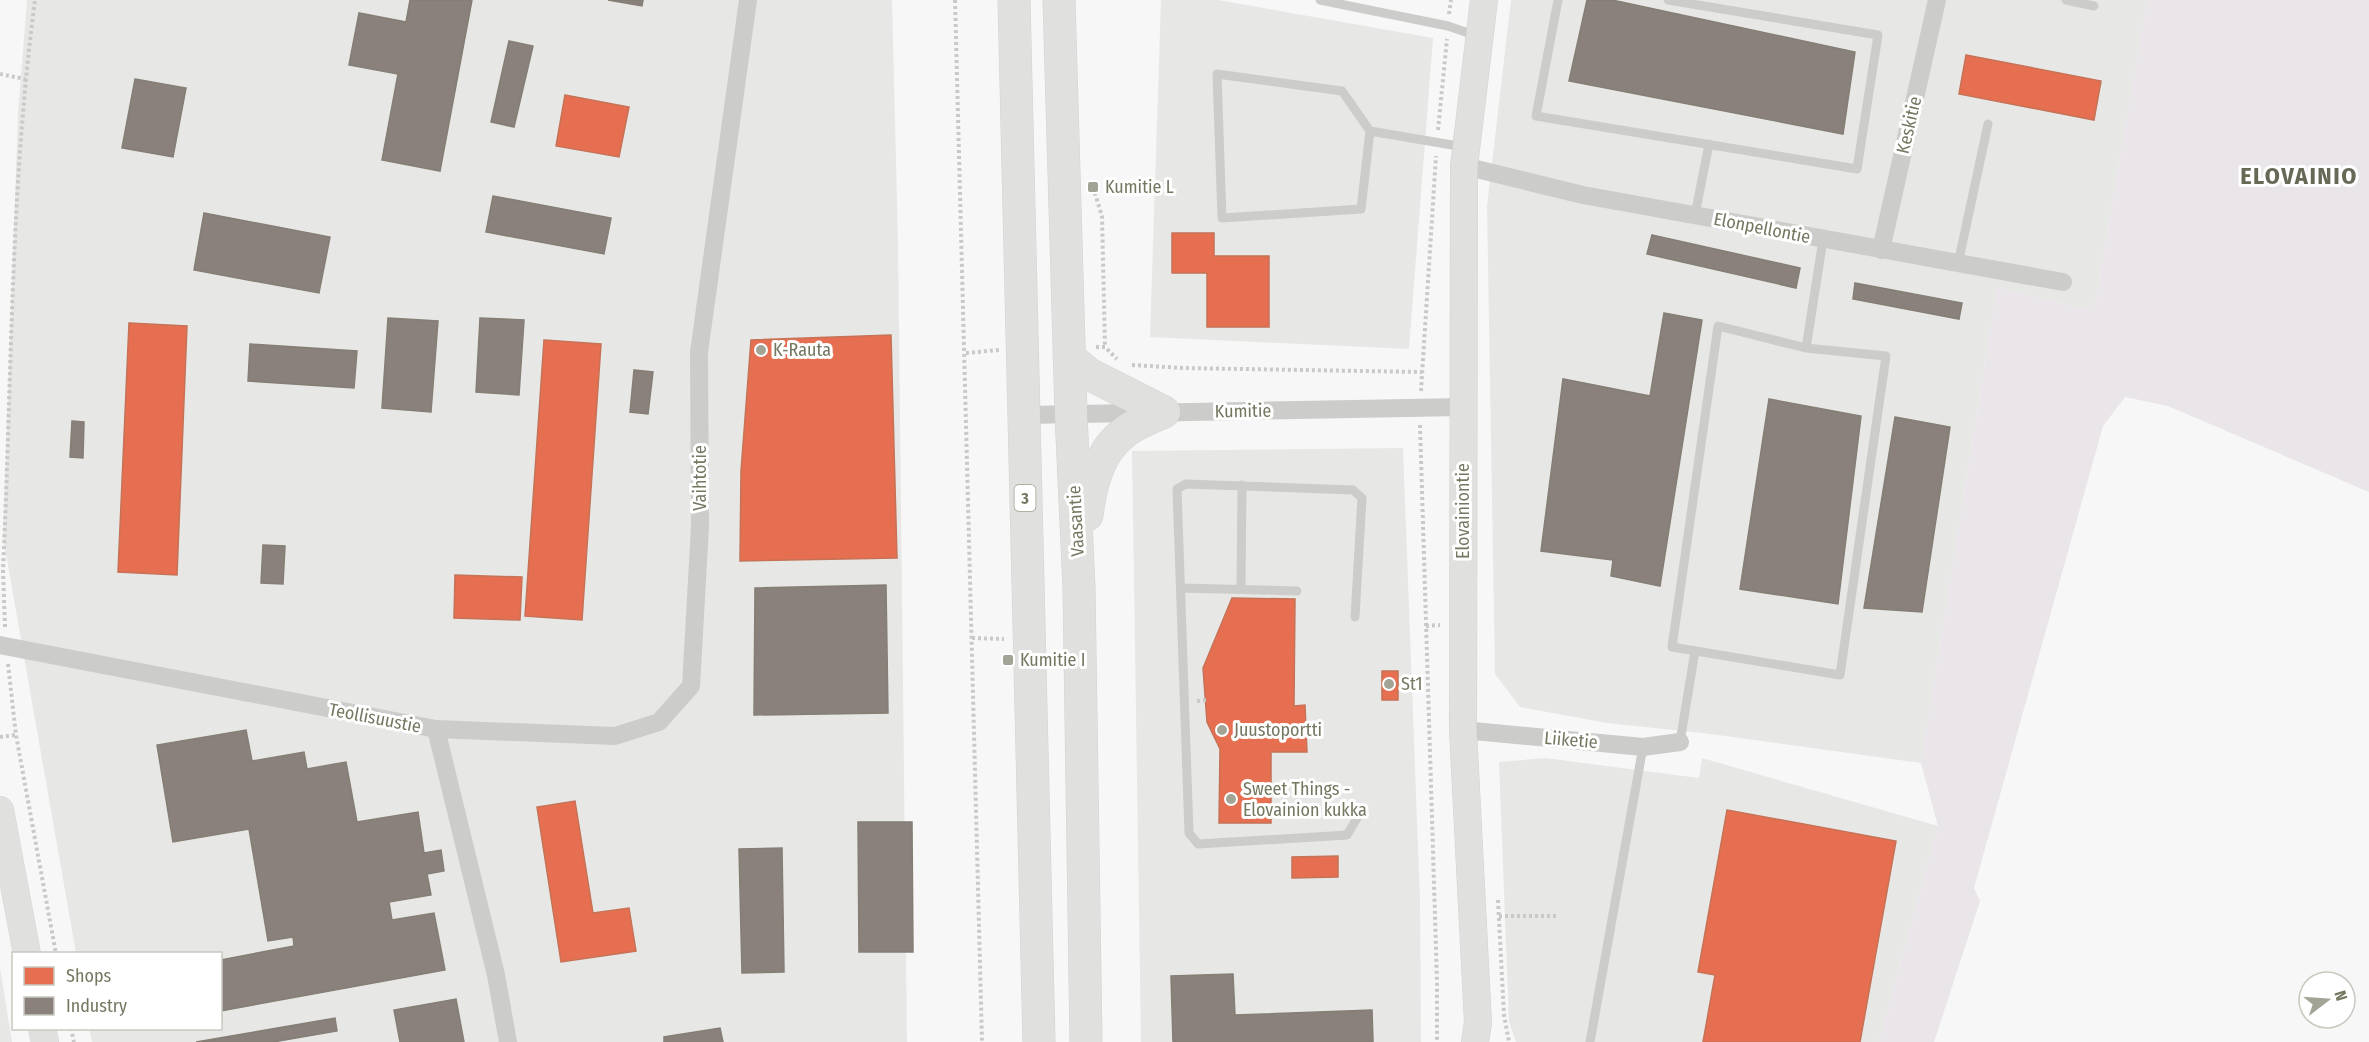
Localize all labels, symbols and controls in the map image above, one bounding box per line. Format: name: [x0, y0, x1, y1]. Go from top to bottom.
street label: Keskitie: [1892, 94, 1926, 156]
district label: ELOVAINIO: [2240, 162, 2358, 190]
place label: Kumitie L: [1105, 176, 1174, 198]
marker: Kumitie L: [1086, 180, 1100, 194]
street label: Elonpellontie: [1712, 208, 1812, 248]
place label: K-Rauta: [773, 339, 831, 361]
marker: K-Rauta: [754, 343, 768, 357]
street label: Kumitie: [1215, 400, 1272, 422]
street label: Vaihtotie: [689, 445, 711, 511]
street label: Elovainiontie: [1452, 463, 1474, 559]
road number: 3: [1014, 485, 1036, 511]
street label: Vaasantie: [1063, 485, 1089, 557]
place label: Kumitie I: [1020, 649, 1085, 671]
marker: Kumitie I: [1001, 653, 1015, 667]
place label: St1: [1401, 673, 1423, 695]
marker: St1: [1382, 677, 1396, 691]
street label: Teollisuustie: [327, 698, 423, 738]
place label: Juustoportti: [1234, 719, 1322, 741]
marker: Juustoportti: [1215, 723, 1229, 737]
street label: Liiketie: [1543, 727, 1599, 753]
place label: Sweet Things - Elovainion kukka: [1243, 778, 1367, 821]
marker: Sweet Things - Elovainion kukka: [1224, 792, 1238, 806]
legend: [12, 952, 222, 1030]
text: Shops: [66, 965, 111, 987]
north arrow: [2297, 970, 2357, 1030]
text: N: [2330, 988, 2351, 1003]
text: Industry: [66, 995, 127, 1017]

